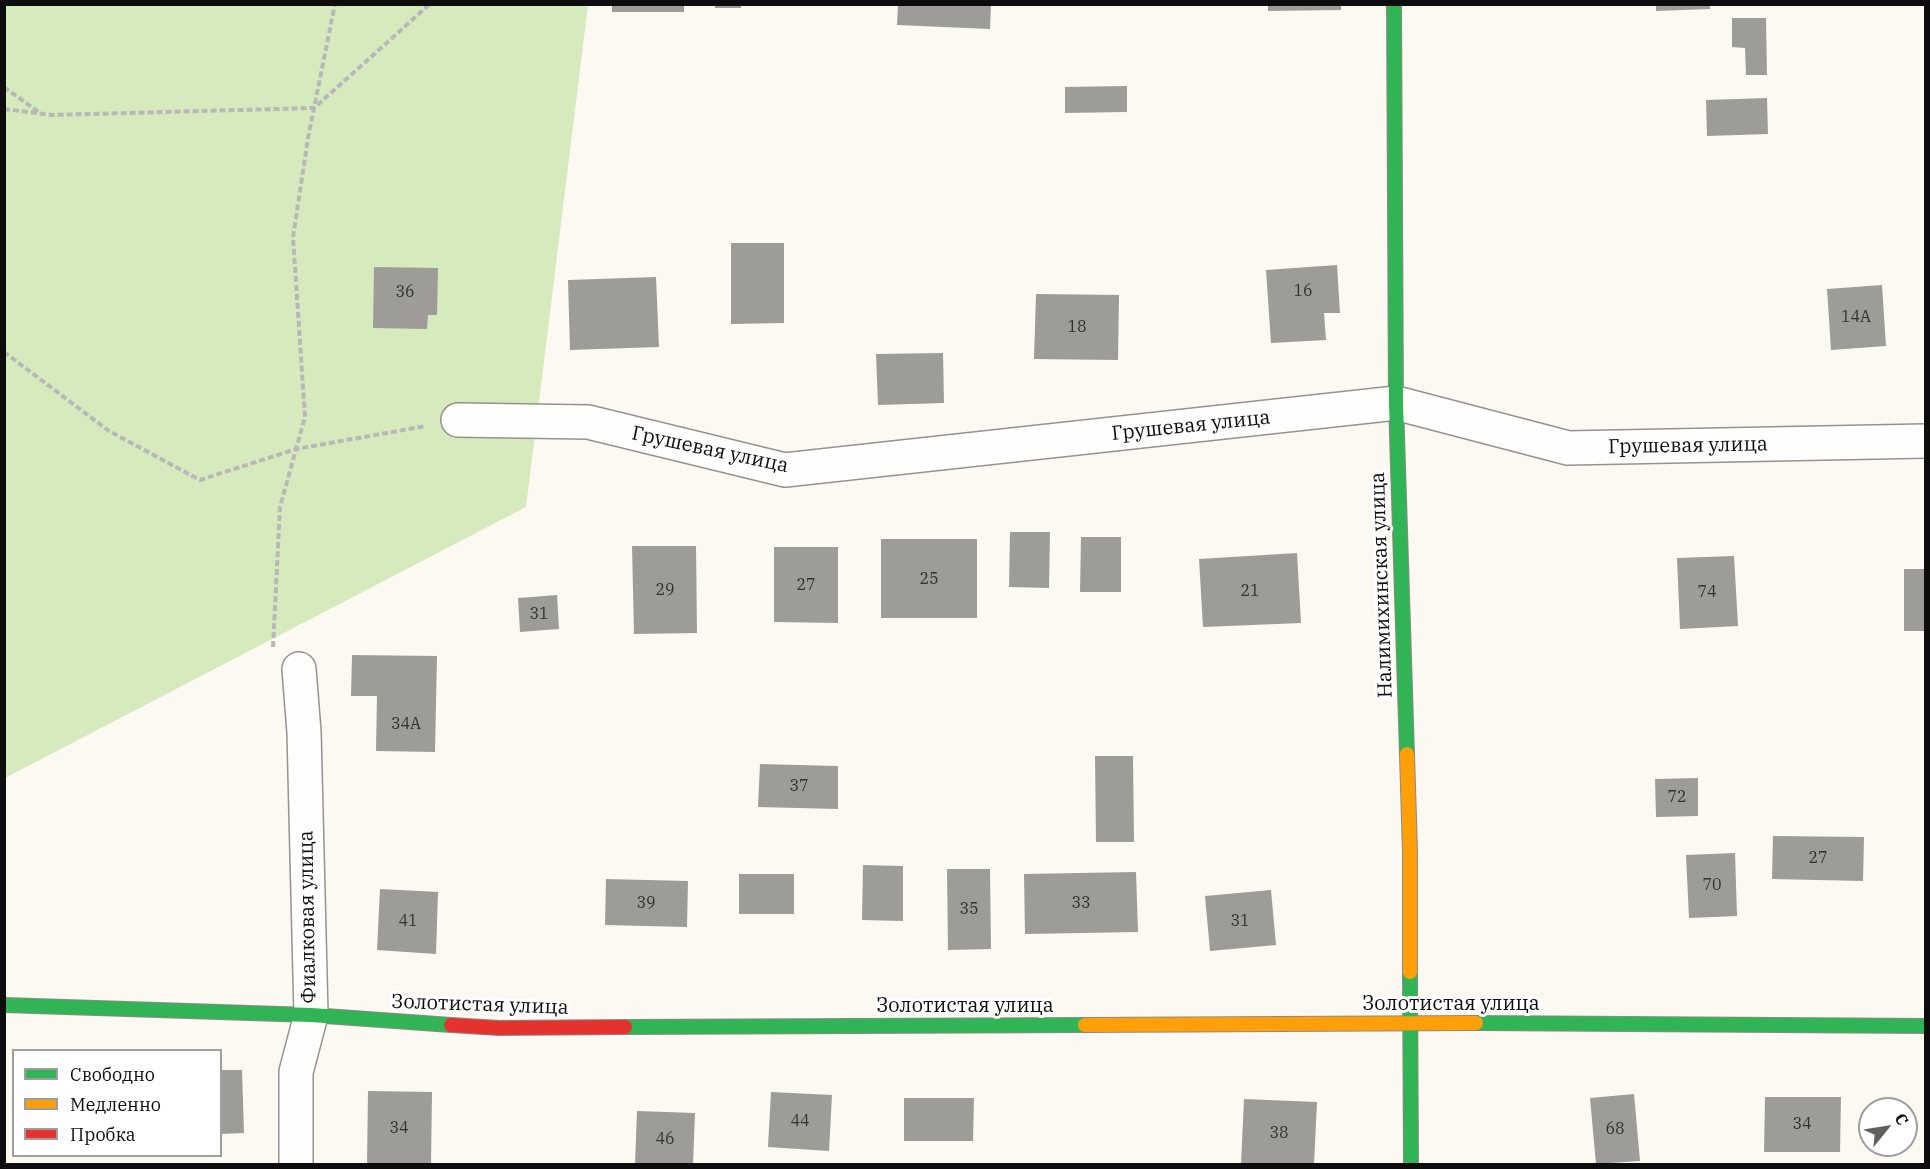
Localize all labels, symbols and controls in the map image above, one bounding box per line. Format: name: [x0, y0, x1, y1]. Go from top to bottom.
house number: 16: [1293, 281, 1313, 301]
house number: 36: [395, 282, 415, 302]
house number: 14А: [1841, 307, 1871, 327]
house number: 18: [1067, 317, 1087, 337]
street label: Грушевая улица: [1110, 406, 1272, 446]
street label: Грушевая улица: [629, 422, 791, 478]
street label: Грушевая улица: [1608, 433, 1768, 459]
street label: Налимихинская улица: [1366, 472, 1398, 698]
house number: 25: [919, 569, 939, 589]
house number: 27: [796, 575, 816, 595]
house number: 29: [655, 580, 675, 600]
house number: 21: [1240, 581, 1260, 601]
house number: 74: [1697, 582, 1717, 602]
house number: 31: [529, 604, 549, 624]
house number: 34А: [391, 714, 421, 734]
house number: 37: [789, 776, 809, 796]
house number: 72: [1667, 787, 1687, 807]
street label: Фиалковая улица: [294, 830, 322, 1004]
house number: 27: [1808, 848, 1828, 868]
house number: 70: [1702, 875, 1722, 895]
house number: 39: [636, 893, 656, 913]
house number: 33: [1071, 893, 1091, 913]
house number: 35: [959, 899, 979, 919]
house number: 41: [398, 911, 418, 931]
house number: 31: [1230, 911, 1250, 931]
street label: Золотистая улица: [391, 990, 569, 1020]
street label: Золотистая улица: [1362, 992, 1540, 1016]
street label: Золотистая улица: [876, 994, 1054, 1018]
legend: [12, 1049, 222, 1157]
text: Свободно: [70, 1063, 155, 1086]
text: Медленно: [70, 1093, 161, 1116]
north arrow: [1858, 1097, 1918, 1157]
text: С: [1891, 1109, 1913, 1129]
house number: 44: [790, 1111, 810, 1131]
house number: 34: [1792, 1114, 1812, 1134]
house number: 34: [389, 1118, 409, 1138]
house number: 68: [1605, 1119, 1625, 1139]
text: Пробка: [70, 1123, 136, 1146]
house number: 38: [1269, 1123, 1289, 1143]
house number: 46: [655, 1129, 675, 1149]

